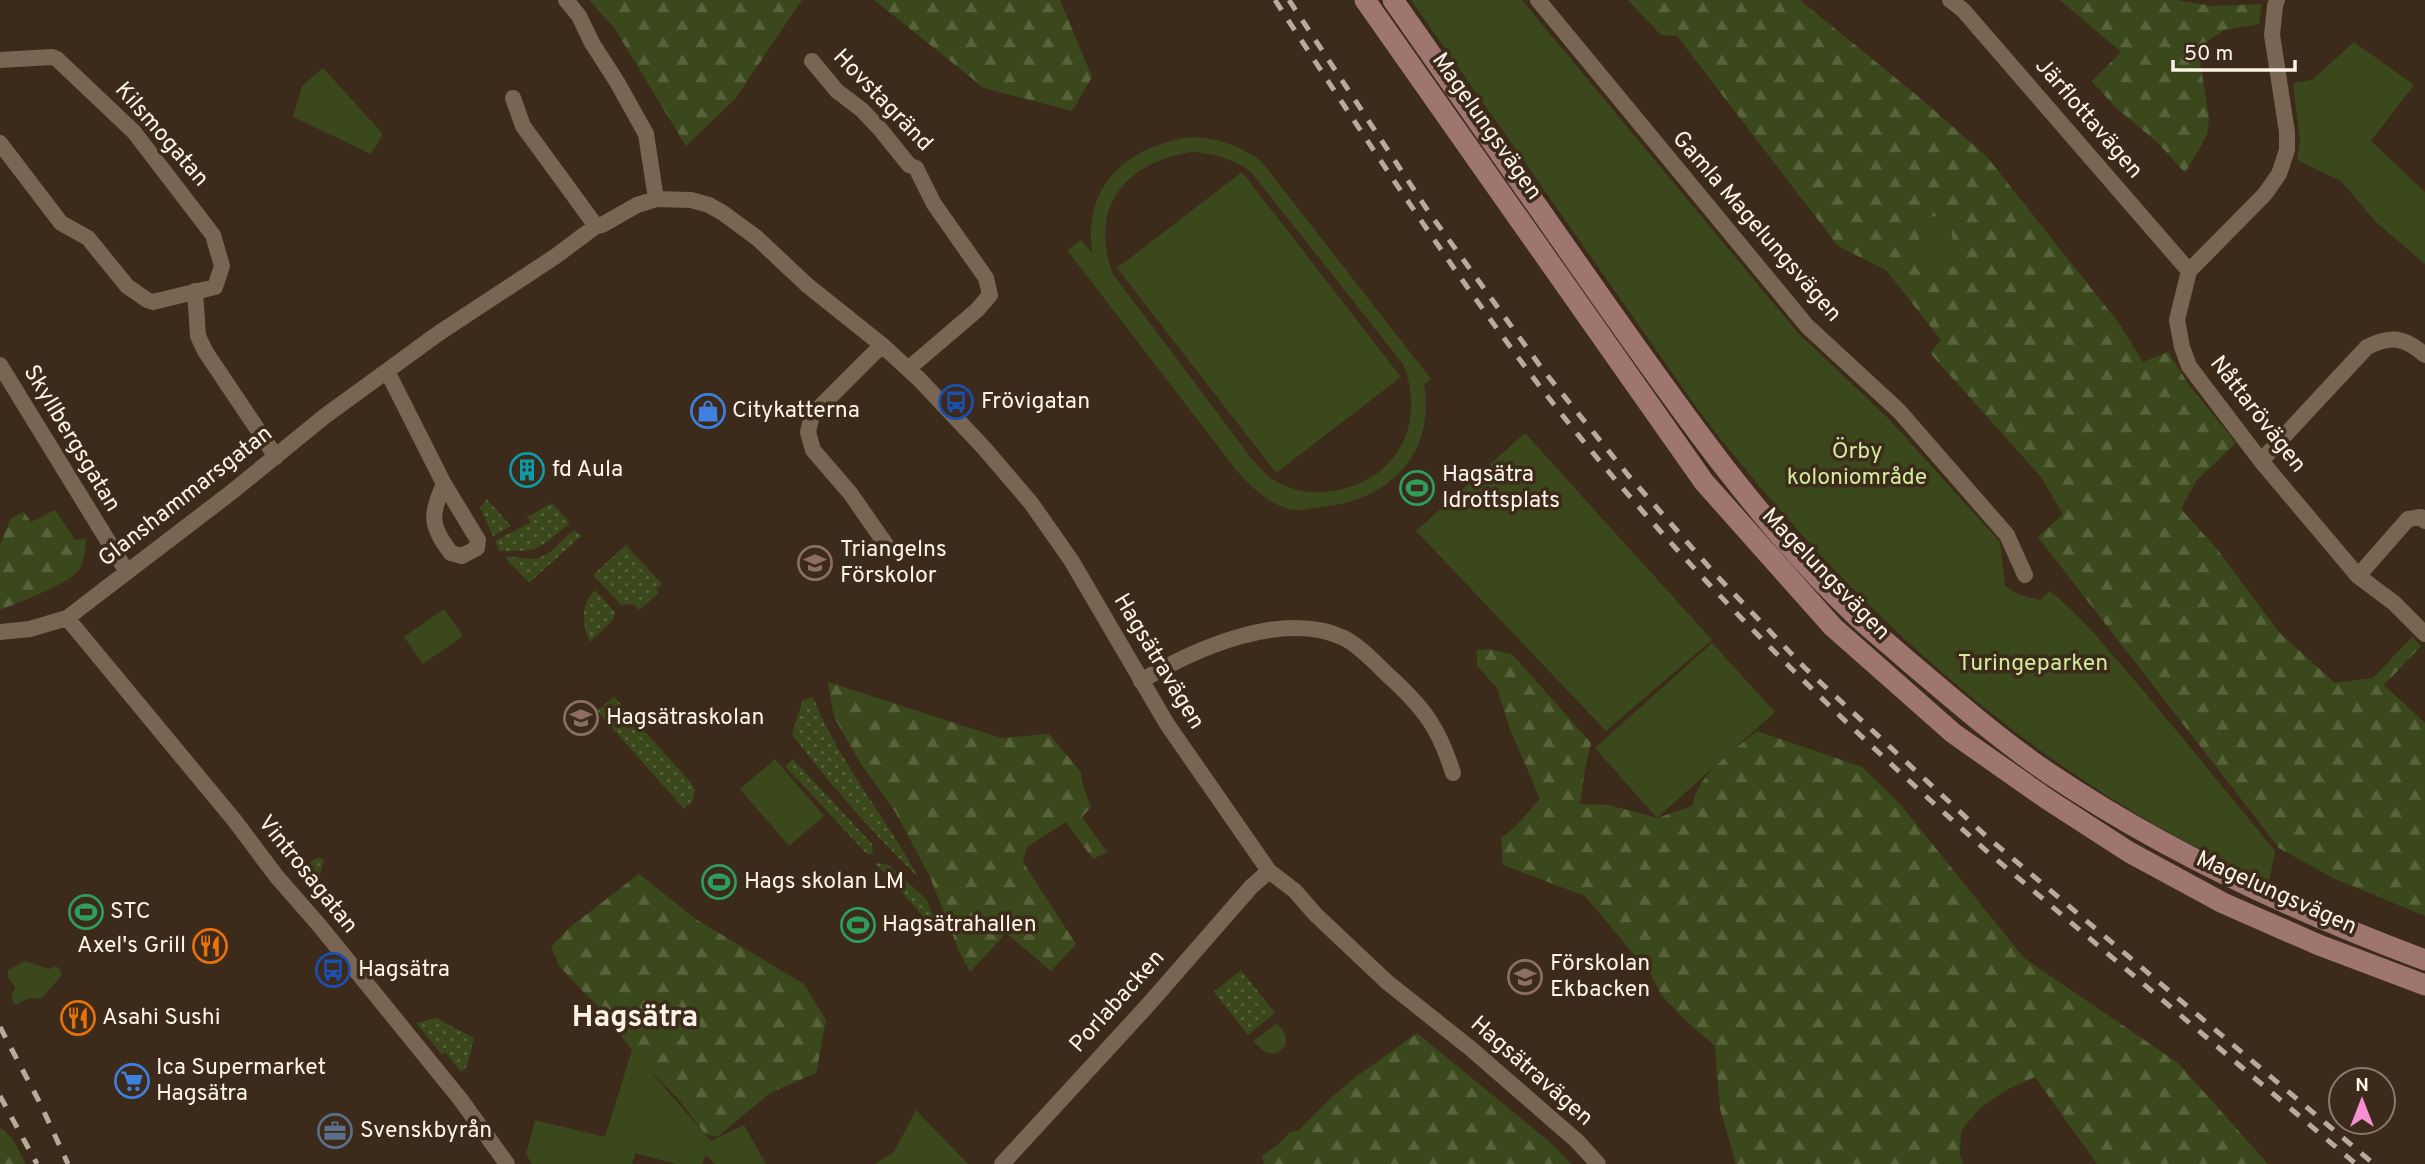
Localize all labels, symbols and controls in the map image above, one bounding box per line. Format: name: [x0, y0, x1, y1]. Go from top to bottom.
scale bar: [2173, 28, 2296, 72]
text: 50 m: [2184, 41, 2233, 68]
street label: Hovstagränd: [826, 44, 938, 158]
street label: Magelungsvägen: [1424, 48, 1548, 206]
street label: Järflottavägen: [2028, 53, 2148, 185]
street label: Kilsmogatan: [108, 77, 214, 193]
street label: Gamla Magelungsvägen: [1665, 125, 1847, 329]
street label: Nåttarövägen: [2202, 351, 2312, 479]
street label: Skyllbergsgatan: [16, 360, 126, 518]
bus stop icon: Frövigatan: [937, 383, 975, 421]
place label: Frövigatan: [981, 388, 1090, 417]
shop icon: Citykatterna: [689, 392, 727, 430]
place label: Citykatterna: [732, 397, 860, 426]
street label: Glanshammarsgatan: [93, 420, 279, 574]
park label: Örby koloniområde: [1787, 437, 1927, 493]
building icon: fd Aula: [508, 451, 546, 489]
place label: fd Aula: [552, 456, 623, 485]
place label: Hagsätra Idrottsplats: [1442, 461, 1560, 516]
sports icon: Hagsätra Idrottsplats: [1398, 469, 1436, 507]
street label: Magelungsvägen: [1754, 503, 1896, 647]
place label: Triangelns Förskolor: [840, 536, 947, 591]
school or university icon: Triangelns Förskolor: [796, 544, 834, 582]
street label: Hagsätravägen: [1106, 589, 1210, 735]
park label: Turingeparken: [1958, 650, 2108, 679]
school or university icon: Hagsätraskolan: [562, 699, 600, 737]
place label: Hagsätraskolan: [606, 704, 764, 733]
street label: Vintrosagatan: [250, 810, 364, 940]
street label: Magelungsvägen: [2191, 846, 2361, 942]
sports icon: Hags skolan LM: [700, 863, 738, 901]
place label: Hags skolan LM: [744, 868, 904, 897]
sports icon: STC: [67, 893, 105, 931]
place label: STC: [110, 898, 151, 927]
sports icon: Hagsätrahallen: [839, 906, 877, 944]
place label: Hagsätrahallen: [882, 911, 1037, 940]
restaurant icon: Axel's Grill: [191, 927, 229, 965]
place label: Axel's Grill: [77, 932, 186, 961]
street label: Porlabacken: [1064, 945, 1172, 1059]
place label: Förskolan Ekbacken: [1550, 950, 1650, 1005]
bus stop icon: Hagsätra: [314, 951, 352, 989]
place label: Hagsätra: [358, 956, 450, 985]
school or university icon: Förskolan Ekbacken: [1506, 958, 1544, 996]
restaurant icon: Asahi Sushi: [59, 999, 97, 1037]
district label: Hagsätra: [572, 1000, 698, 1037]
place label: Asahi Sushi: [102, 1004, 221, 1033]
street label: Hagsätravägen: [1464, 1011, 1598, 1133]
place label: Ica Supermarket Hagsätra: [156, 1054, 326, 1109]
supermarket icon: Ica Supermarket Hagsätra: [113, 1062, 151, 1100]
north arrow: [2327, 1066, 2397, 1136]
text: N: [2355, 1074, 2369, 1098]
office icon: Svenskbyrån: [316, 1112, 354, 1150]
place label: Svenskbyrån: [360, 1117, 492, 1146]

